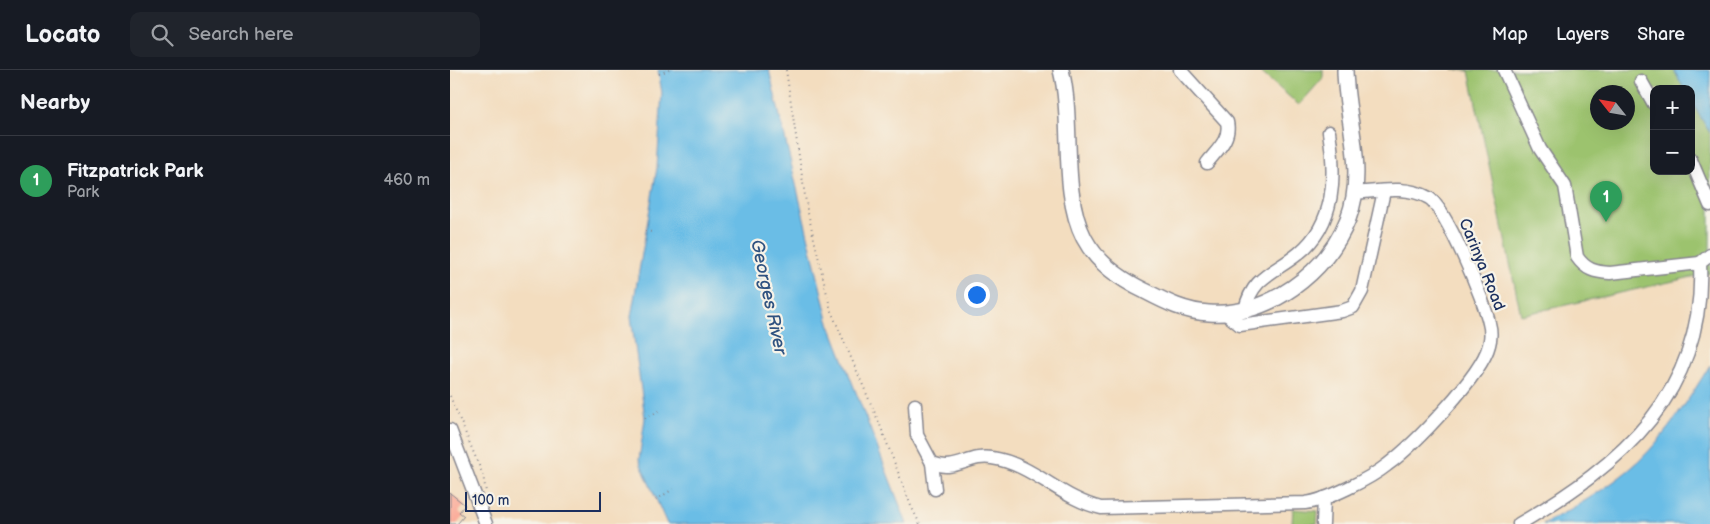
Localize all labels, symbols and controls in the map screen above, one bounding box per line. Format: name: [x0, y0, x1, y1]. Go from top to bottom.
search box: [130, 12, 480, 57]
text: Locato: [25, 20, 100, 49]
icon: search: [148, 21, 176, 49]
text: Search here: [188, 23, 294, 46]
text: Map: [1492, 24, 1528, 45]
text: Layers: [1556, 24, 1609, 45]
text: Share: [1637, 24, 1685, 45]
north arrow: [1590, 85, 1635, 130]
map controls: [1650, 85, 1695, 175]
button: +: [1650, 85, 1695, 130]
text: Nearby: [20, 90, 90, 115]
button: −: [1650, 130, 1695, 175]
text: Fitzpatrick Park: [67, 160, 204, 183]
text: 1: [33, 171, 39, 190]
text: 460 m: [384, 171, 430, 190]
pin: 1: [1590, 181, 1622, 222]
text: Park: [67, 183, 99, 202]
street label: Carinya Road: [1454, 216, 1509, 313]
water label: Georges River: [746, 238, 791, 358]
your location: [964, 282, 990, 308]
scale bar: [465, 489, 601, 512]
text: 100 m: [472, 492, 509, 509]

